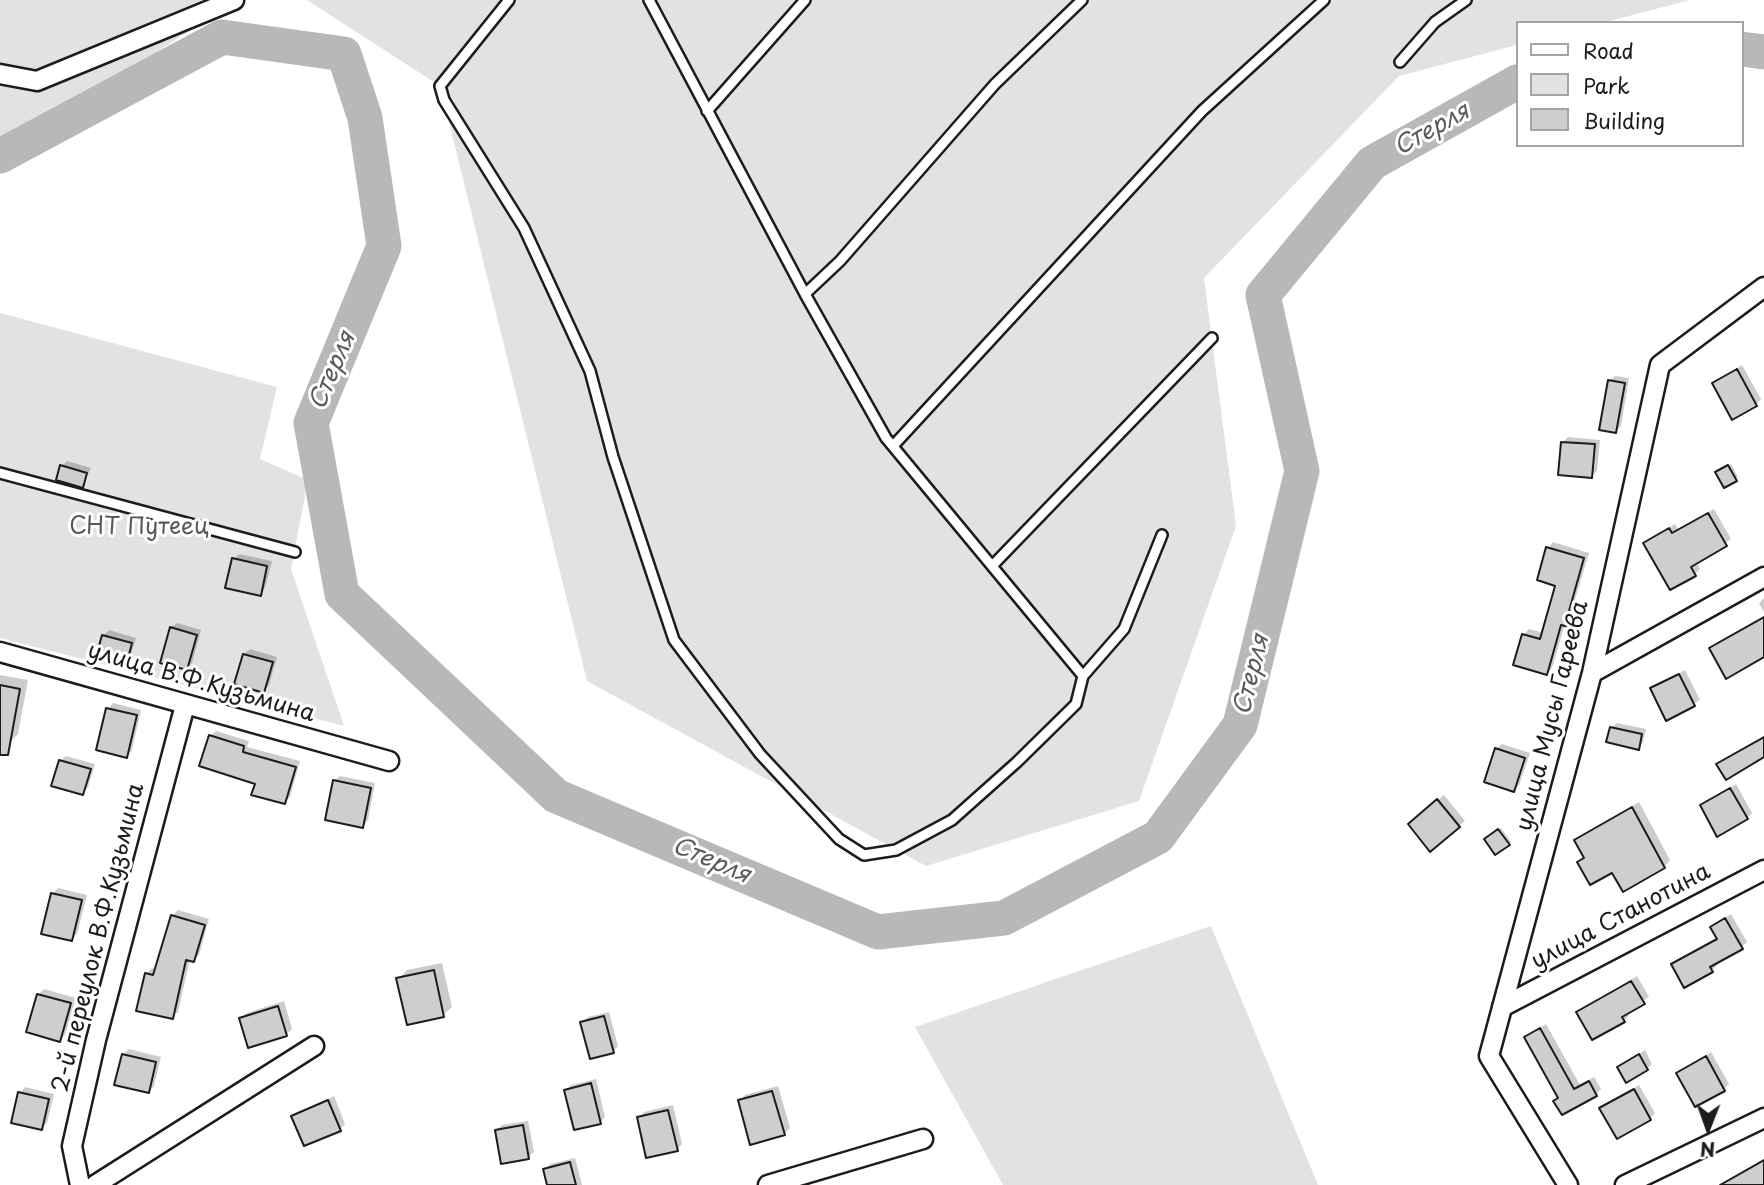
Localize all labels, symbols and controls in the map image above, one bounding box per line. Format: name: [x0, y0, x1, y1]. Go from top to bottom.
legend: [1516, 21, 1743, 147]
text: Road: [1583, 34, 1634, 66]
text: Park: [1583, 69, 1630, 101]
water label: Стерля: [1389, 98, 1475, 162]
text: Building: [1583, 104, 1665, 136]
water label: Стерля: [304, 328, 362, 414]
park label: СНТ Путеец: [69, 514, 209, 542]
street label: улица Мусы Гареева: [1511, 598, 1595, 834]
water label: Стерля: [1228, 632, 1276, 718]
street label: улица В.Ф.Кузьмина: [84, 637, 318, 729]
street label: 2-й переулок В.Ф.Кузьмина: [47, 781, 151, 1095]
water label: Стерля: [668, 832, 754, 890]
street label: улица Станотина: [1527, 858, 1715, 976]
north arrow: [1673, 1094, 1743, 1164]
text: N: [1700, 1136, 1715, 1164]

